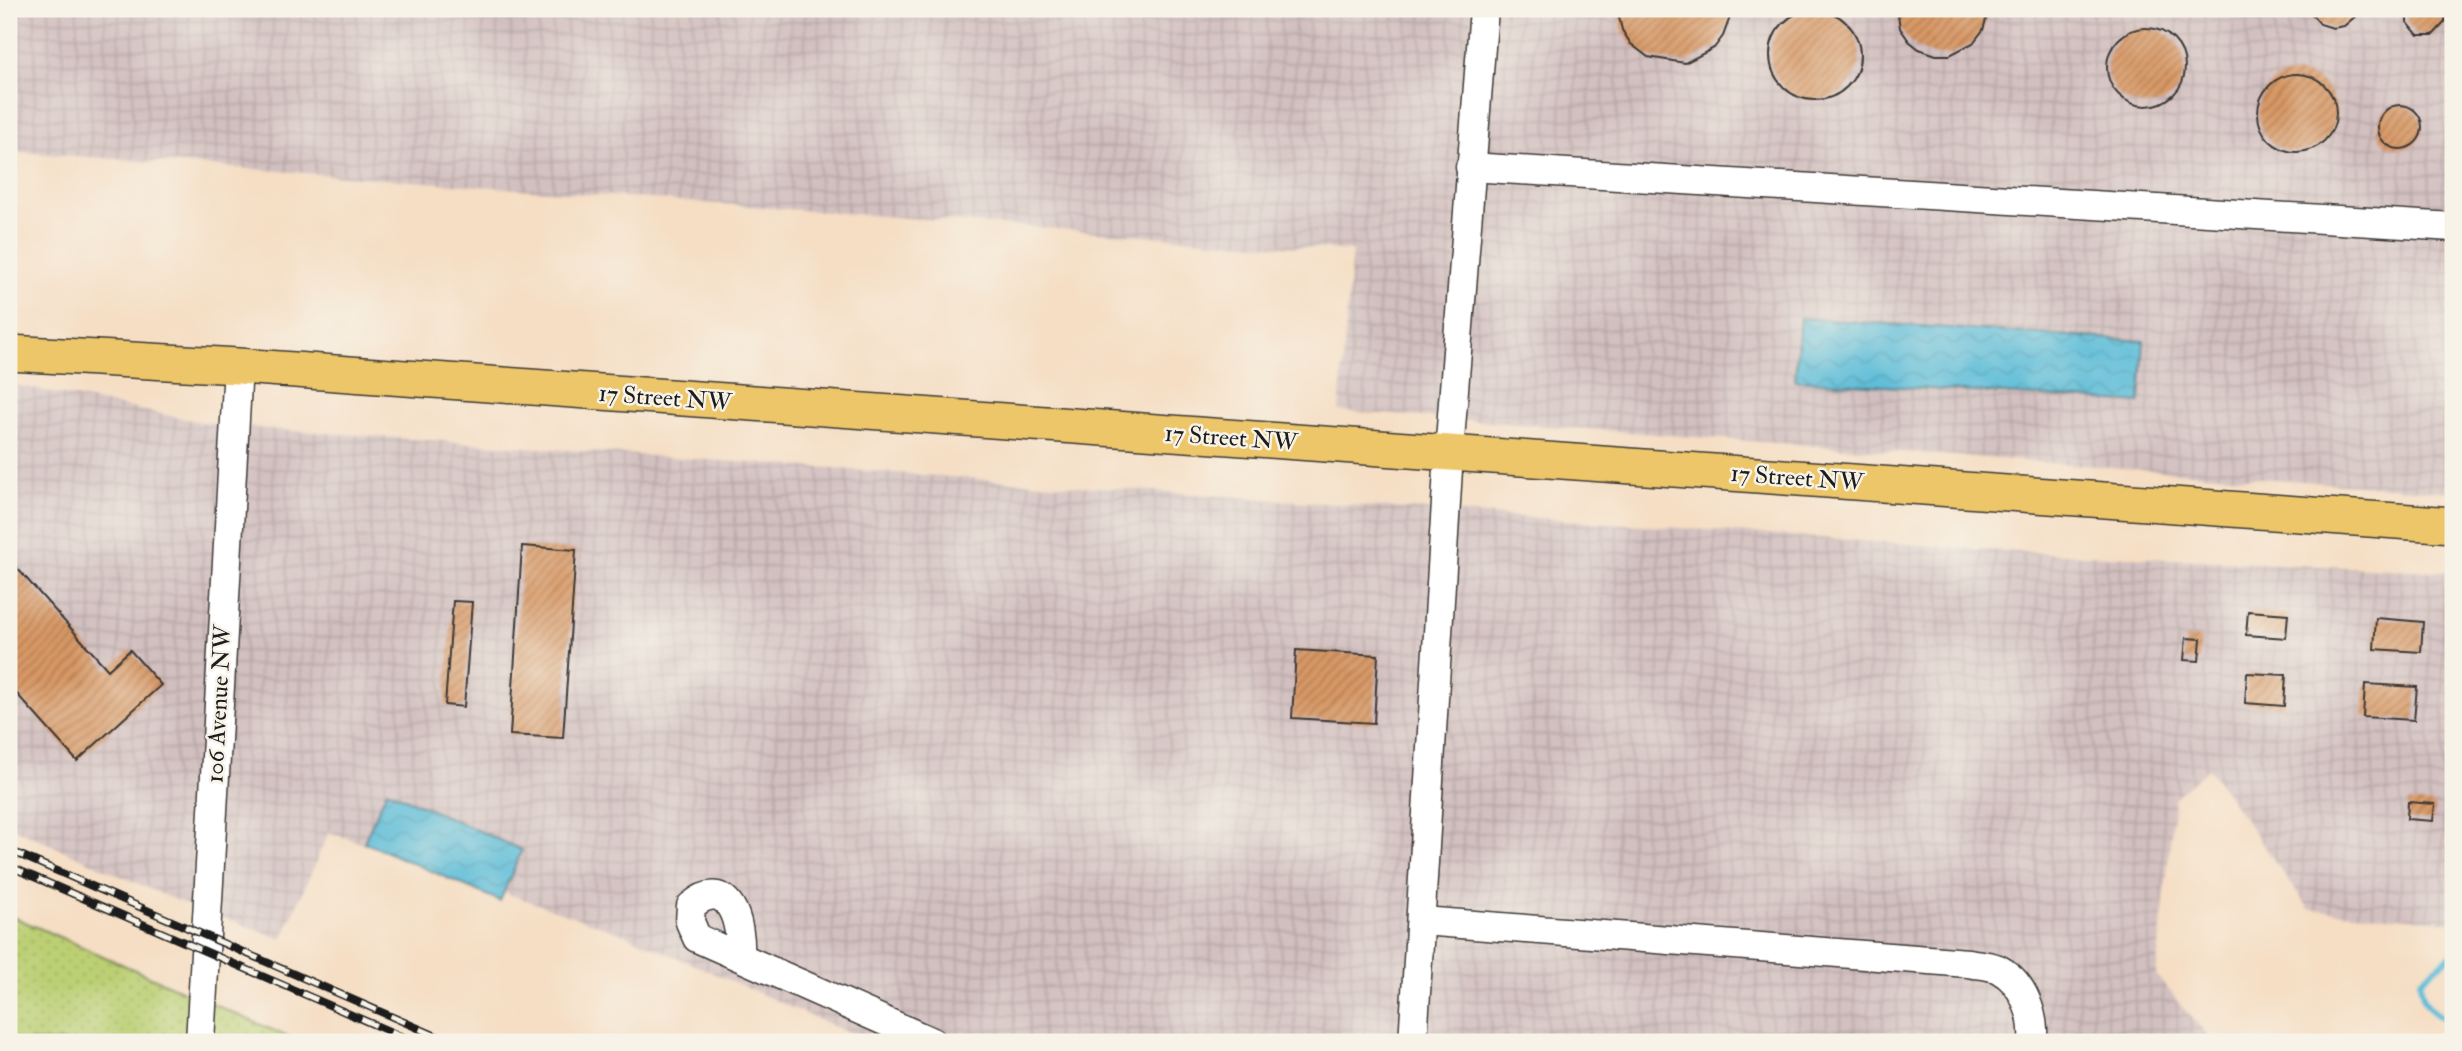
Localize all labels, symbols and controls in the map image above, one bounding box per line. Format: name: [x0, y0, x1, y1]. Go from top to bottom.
street label: 17 Street NW: [597, 378, 734, 418]
street label: 17 Street NW: [1163, 418, 1300, 458]
street label: 17 Street NW: [1729, 458, 1866, 498]
street label: 106 Avenue NW: [199, 623, 239, 784]

